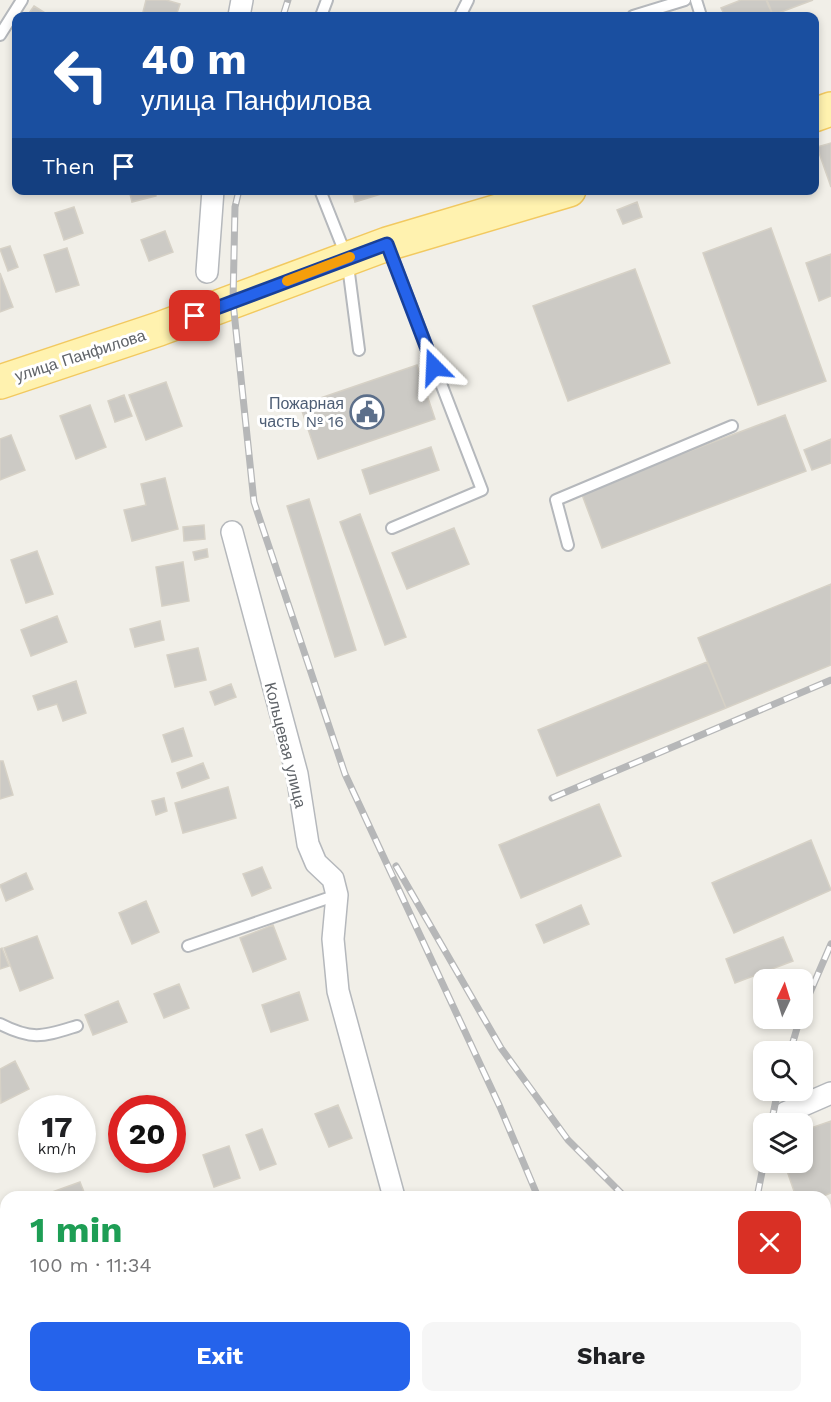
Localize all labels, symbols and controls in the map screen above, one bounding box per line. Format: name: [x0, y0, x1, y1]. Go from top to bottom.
text: 40 m: [141, 35, 247, 84]
icon: left: [42, 36, 120, 114]
text: улица Панфилова: [141, 85, 371, 117]
icon: arrive: [107, 150, 140, 183]
text: Then: [42, 154, 95, 179]
pin: [169, 290, 220, 341]
icon: arrive: [178, 299, 211, 332]
street label: улица Панфилова: [12, 325, 148, 386]
position arrow: [402, 335, 466, 399]
place label: Пожарная часть № 16: [259, 394, 344, 431]
public building icon: Пожарная часть № 16: [349, 394, 385, 430]
street label: Кольцевая улица: [261, 680, 310, 810]
north arrow: [753, 969, 813, 1029]
map controls: [753, 969, 813, 1173]
button: search: [753, 1041, 813, 1101]
speed limit sign: 20: [108, 1095, 186, 1173]
text: 17: [41, 1109, 73, 1144]
button: layers: [753, 1113, 813, 1173]
text: km/h: [38, 1140, 76, 1158]
text: 1 min: [30, 1209, 122, 1251]
button: close: [738, 1211, 801, 1274]
text: 100 m · 11:34: [30, 1253, 152, 1277]
button: Exit: [30, 1322, 410, 1391]
button: Share: [422, 1322, 801, 1391]

